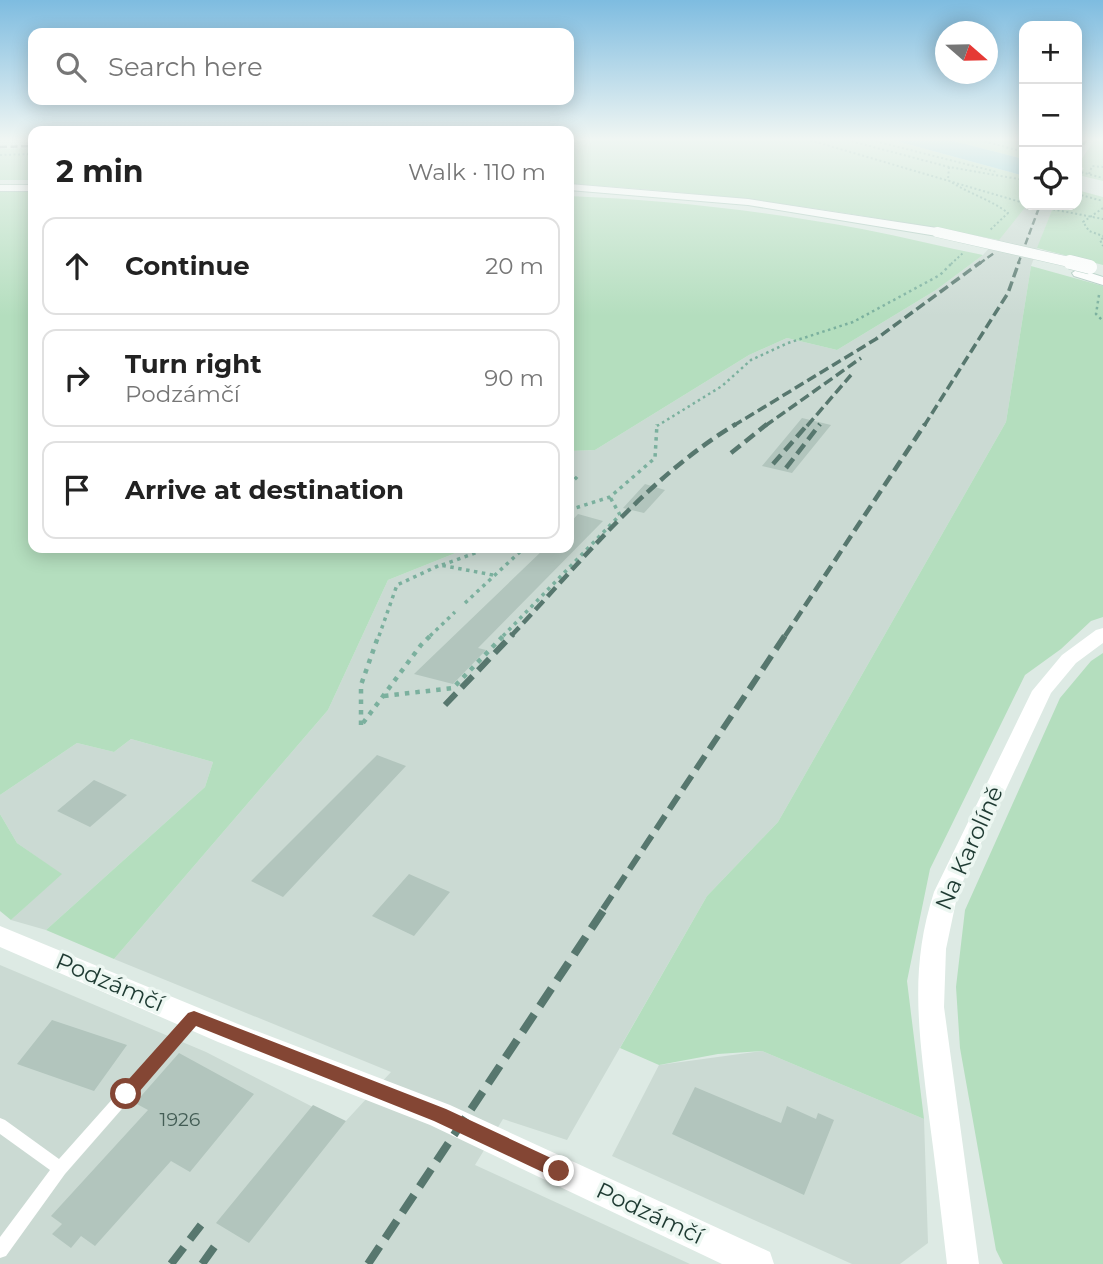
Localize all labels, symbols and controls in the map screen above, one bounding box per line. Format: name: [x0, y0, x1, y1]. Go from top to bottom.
north arrow: [935, 21, 998, 84]
map controls: [1019, 21, 1082, 210]
button: +: [1019, 21, 1082, 84]
search box: [28, 28, 574, 105]
icon: search: [52, 48, 90, 86]
text: Search here: [108, 51, 263, 83]
button: −: [1019, 84, 1082, 147]
button: locate: [1019, 147, 1082, 210]
text: 2 min: [56, 153, 143, 190]
text: Walk · 110 m: [408, 158, 546, 186]
icon: ahead: [58, 247, 96, 285]
text: Continue: [125, 250, 250, 282]
text: 20 m: [485, 252, 544, 280]
text: Turn right: [125, 348, 261, 380]
icon: right: [58, 359, 96, 397]
text: 90 m: [484, 364, 544, 392]
text: Podzámčí: [125, 380, 240, 408]
icon: arrive: [58, 471, 96, 509]
text: Arrive at destination: [125, 474, 404, 506]
street label: Na Karolíně: [929, 782, 1009, 914]
street label: Podzámčí: [52, 947, 169, 1018]
route start: [110, 1078, 141, 1109]
house number: 1926: [160, 1108, 200, 1131]
route end: [543, 1155, 574, 1186]
street label: Podzámčí: [592, 1176, 709, 1250]

